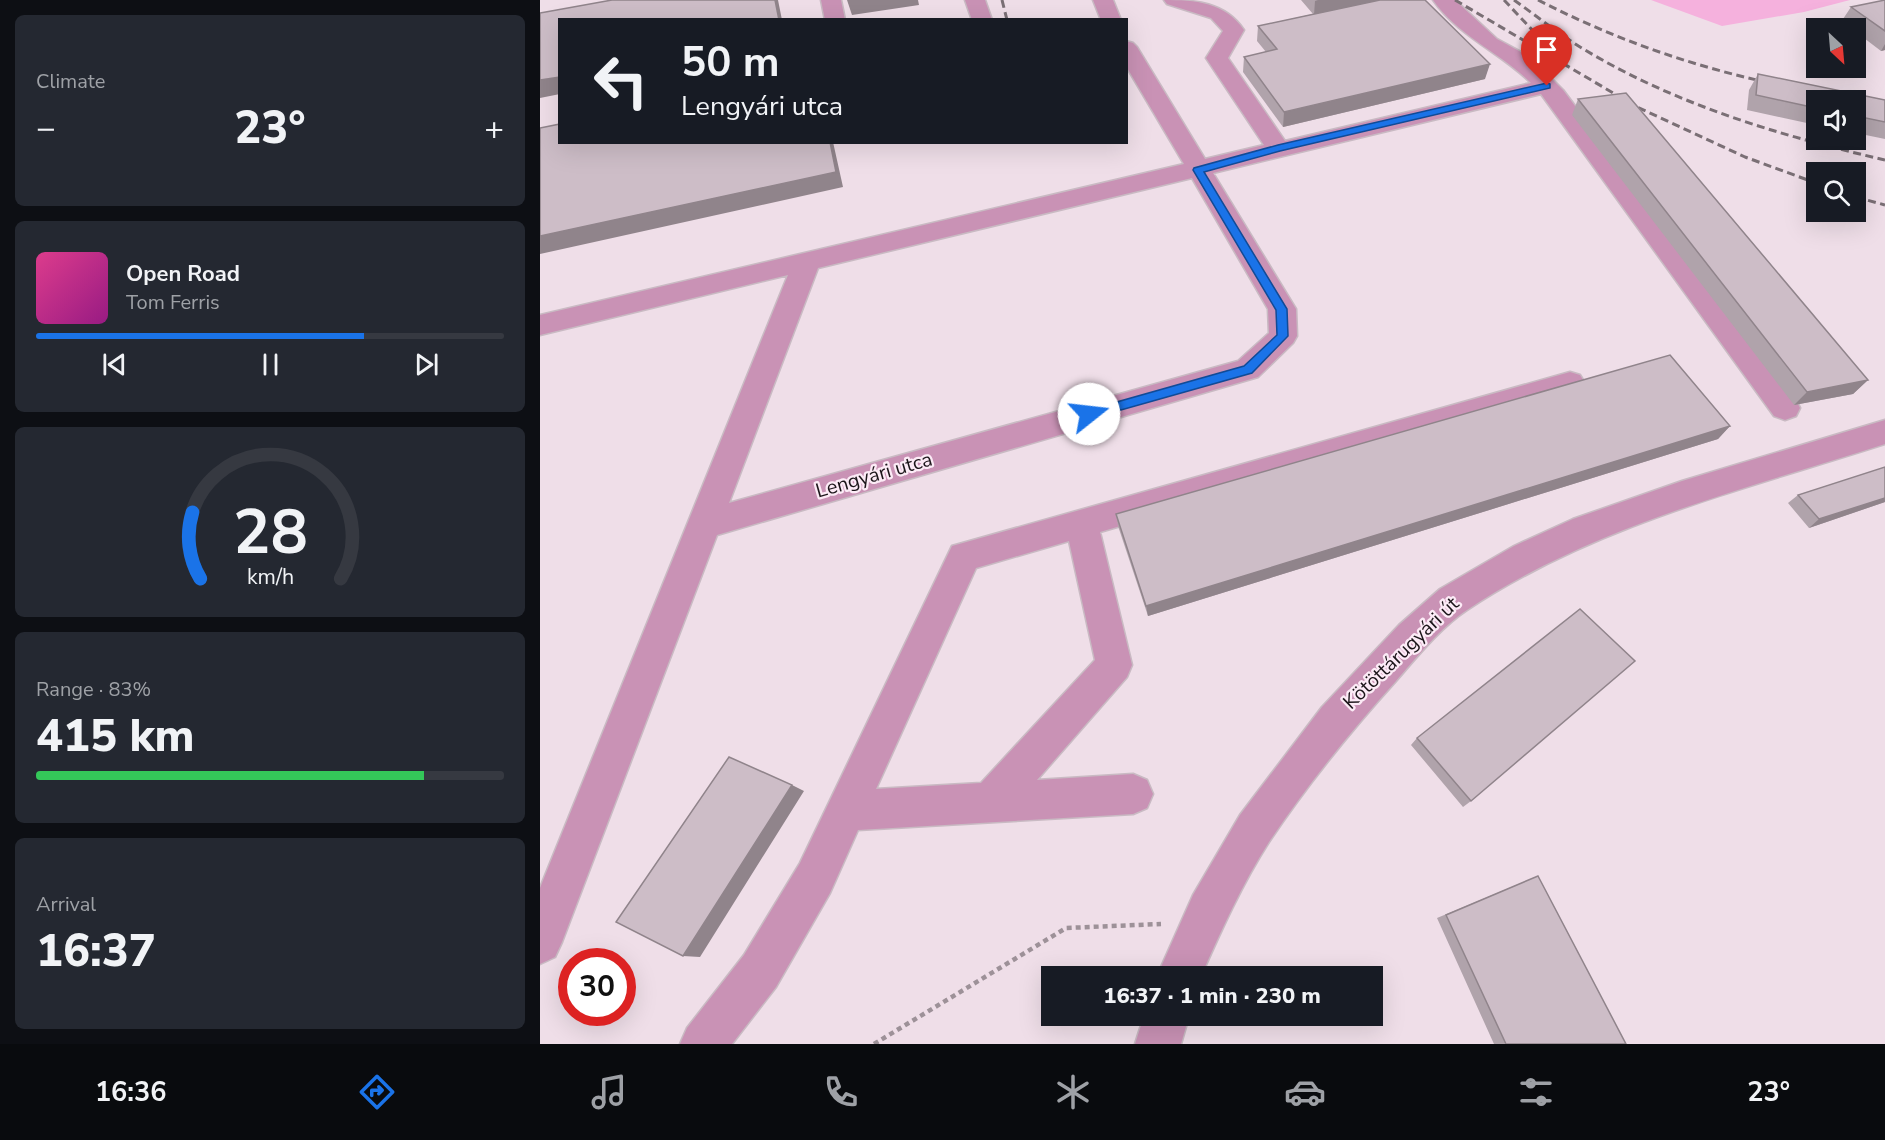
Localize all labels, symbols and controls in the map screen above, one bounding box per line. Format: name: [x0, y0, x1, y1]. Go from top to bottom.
north arrow: [1806, 18, 1866, 78]
map controls: [1806, 18, 1866, 222]
pin: [1521, 24, 1572, 86]
icon: arrive: [1530, 33, 1563, 66]
text: 50 m: [681, 34, 780, 91]
icon: left: [582, 42, 660, 120]
text: Climate: [36, 68, 105, 95]
text: Lengyári utca: [681, 88, 843, 125]
button: sound: [1806, 90, 1866, 150]
text: 23°: [234, 98, 306, 159]
text: −: [36, 106, 56, 151]
text: +: [484, 106, 504, 151]
button: search: [1806, 162, 1866, 222]
text: Open Road: [126, 259, 240, 289]
text: Tom Ferris: [126, 289, 220, 316]
icon: previous: [98, 348, 131, 381]
icon: pause: [254, 348, 287, 381]
icon: next: [410, 348, 443, 381]
position arrow: [1057, 382, 1121, 446]
street label: Lengyári utca: [813, 445, 935, 505]
text: 28: [233, 490, 307, 575]
text: km/h: [246, 562, 294, 592]
street label: Kötöttárugyári út: [1337, 590, 1466, 715]
text: Range · 83%: [36, 676, 151, 703]
text: 415 km: [36, 706, 195, 767]
text: Arrival: [36, 891, 96, 918]
text: 16:37: [36, 921, 156, 982]
speed limit sign: 30: [558, 948, 636, 1026]
text: 16:37 · 1 min · 230 m: [1103, 981, 1321, 1011]
icon: directions: [356, 1071, 398, 1113]
icon: music: [588, 1071, 630, 1113]
icon: phone: [820, 1071, 862, 1113]
icon: climate: [1052, 1071, 1094, 1113]
icon: car: [1284, 1071, 1326, 1113]
icon: filters: [1515, 1071, 1557, 1113]
text: 16:36: [95, 1074, 166, 1111]
text: 23°: [1747, 1074, 1790, 1111]

